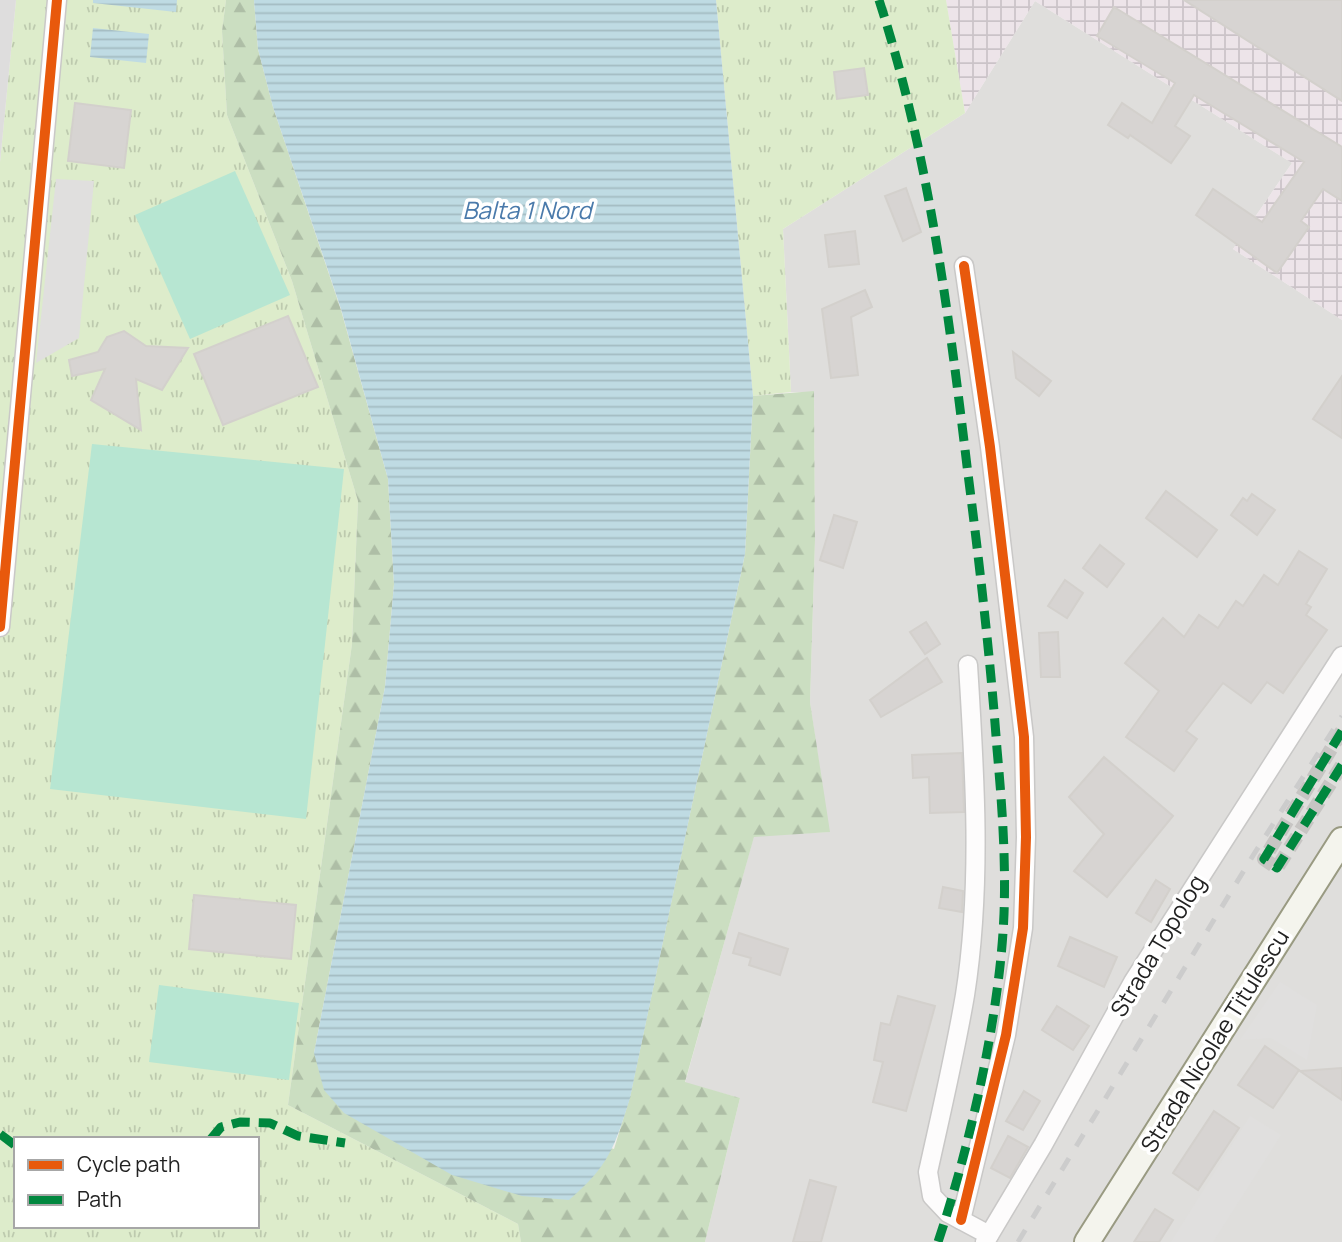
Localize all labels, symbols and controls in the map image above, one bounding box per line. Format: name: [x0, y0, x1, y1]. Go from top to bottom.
water label: Balta 1 Nord: [463, 193, 594, 226]
street label: Strada Topolog: [1102, 869, 1212, 1022]
street label: Strada Nicolae Titulescu: [1132, 923, 1296, 1158]
legend: [14, 1137, 259, 1228]
text: Cycle path: [77, 1150, 180, 1178]
text: Path: [77, 1185, 122, 1213]

